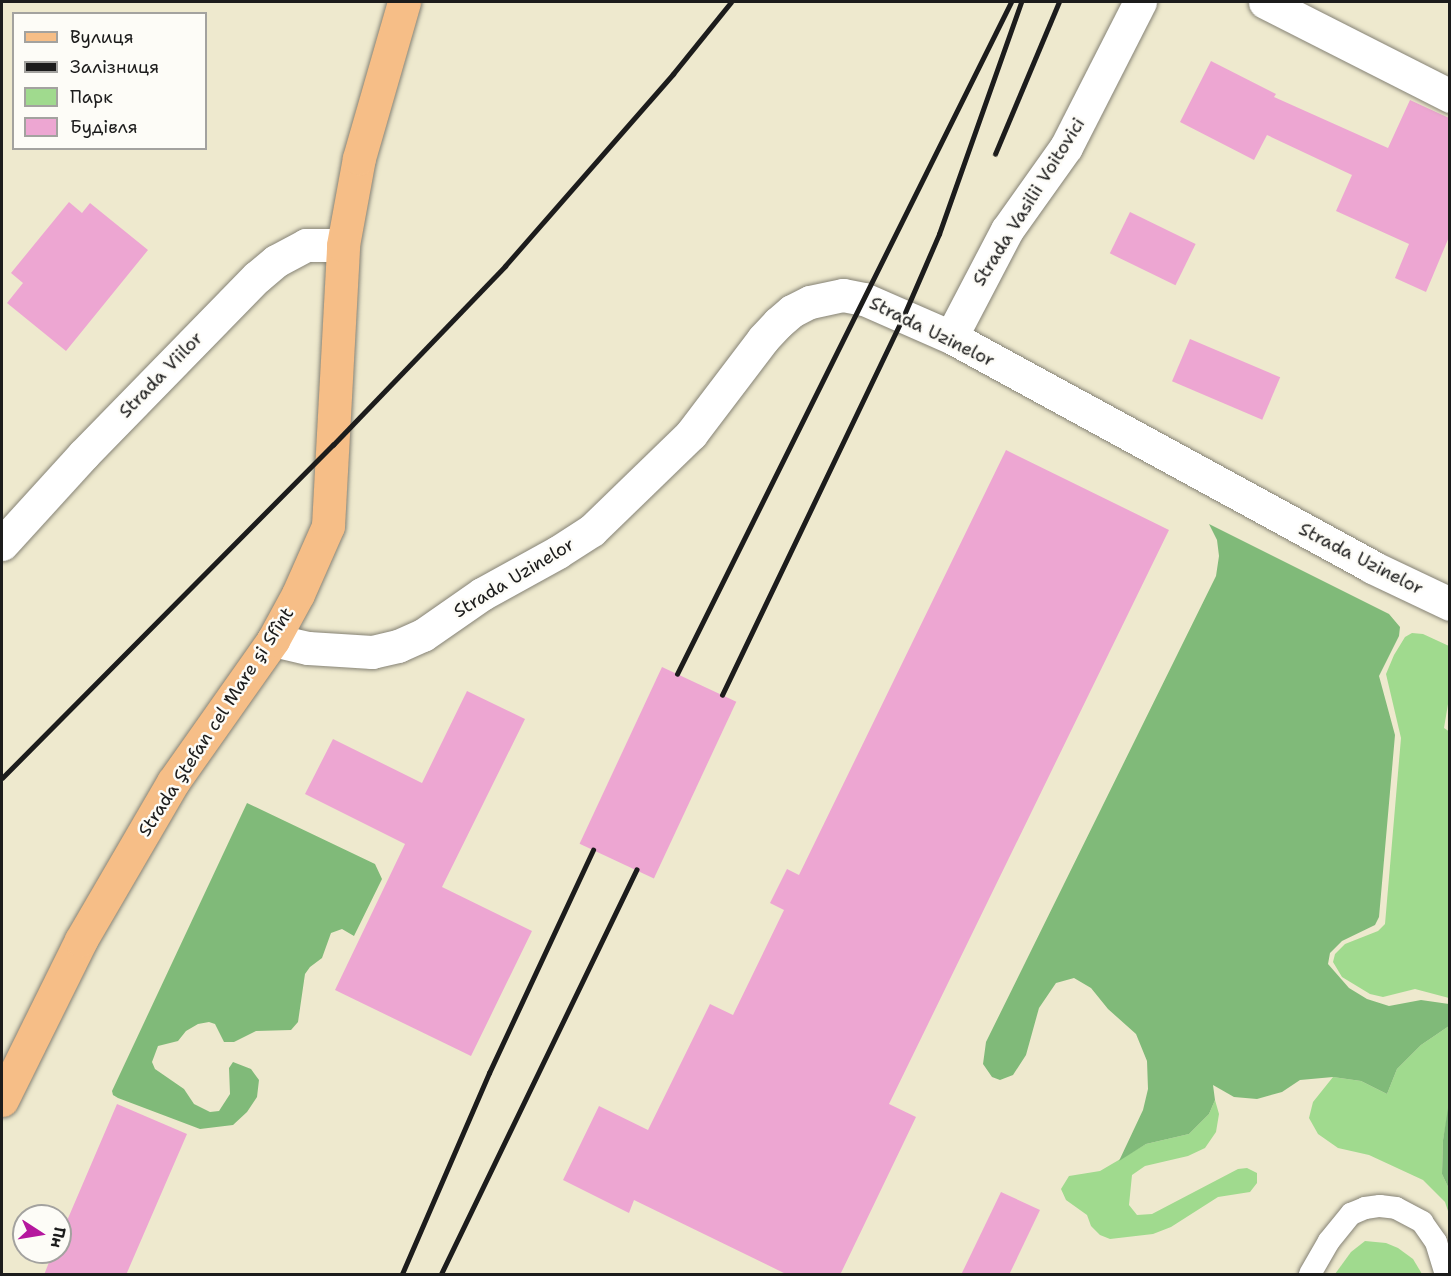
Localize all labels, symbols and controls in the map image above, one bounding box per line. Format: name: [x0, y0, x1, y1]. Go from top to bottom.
legend: [12, 12, 207, 150]
text: Вулиця: [70, 25, 134, 49]
text: Залізниця: [70, 55, 159, 79]
text: Парк: [70, 85, 113, 109]
street label: Strada Vasilii Voitovici: [968, 114, 1090, 290]
text: Будівля: [70, 115, 138, 139]
street label: Strada Uzinelor: [866, 292, 998, 372]
street label: Strada Viilor: [115, 327, 207, 423]
street label: Strada Uzinelor: [1295, 518, 1427, 600]
street label: Strada Uzinelor: [450, 534, 578, 622]
street label: Strada Ştefan cel Mare şi Sfînt: [134, 603, 298, 841]
north arrow: [12, 1204, 72, 1264]
text: Пн: [46, 1225, 71, 1250]

